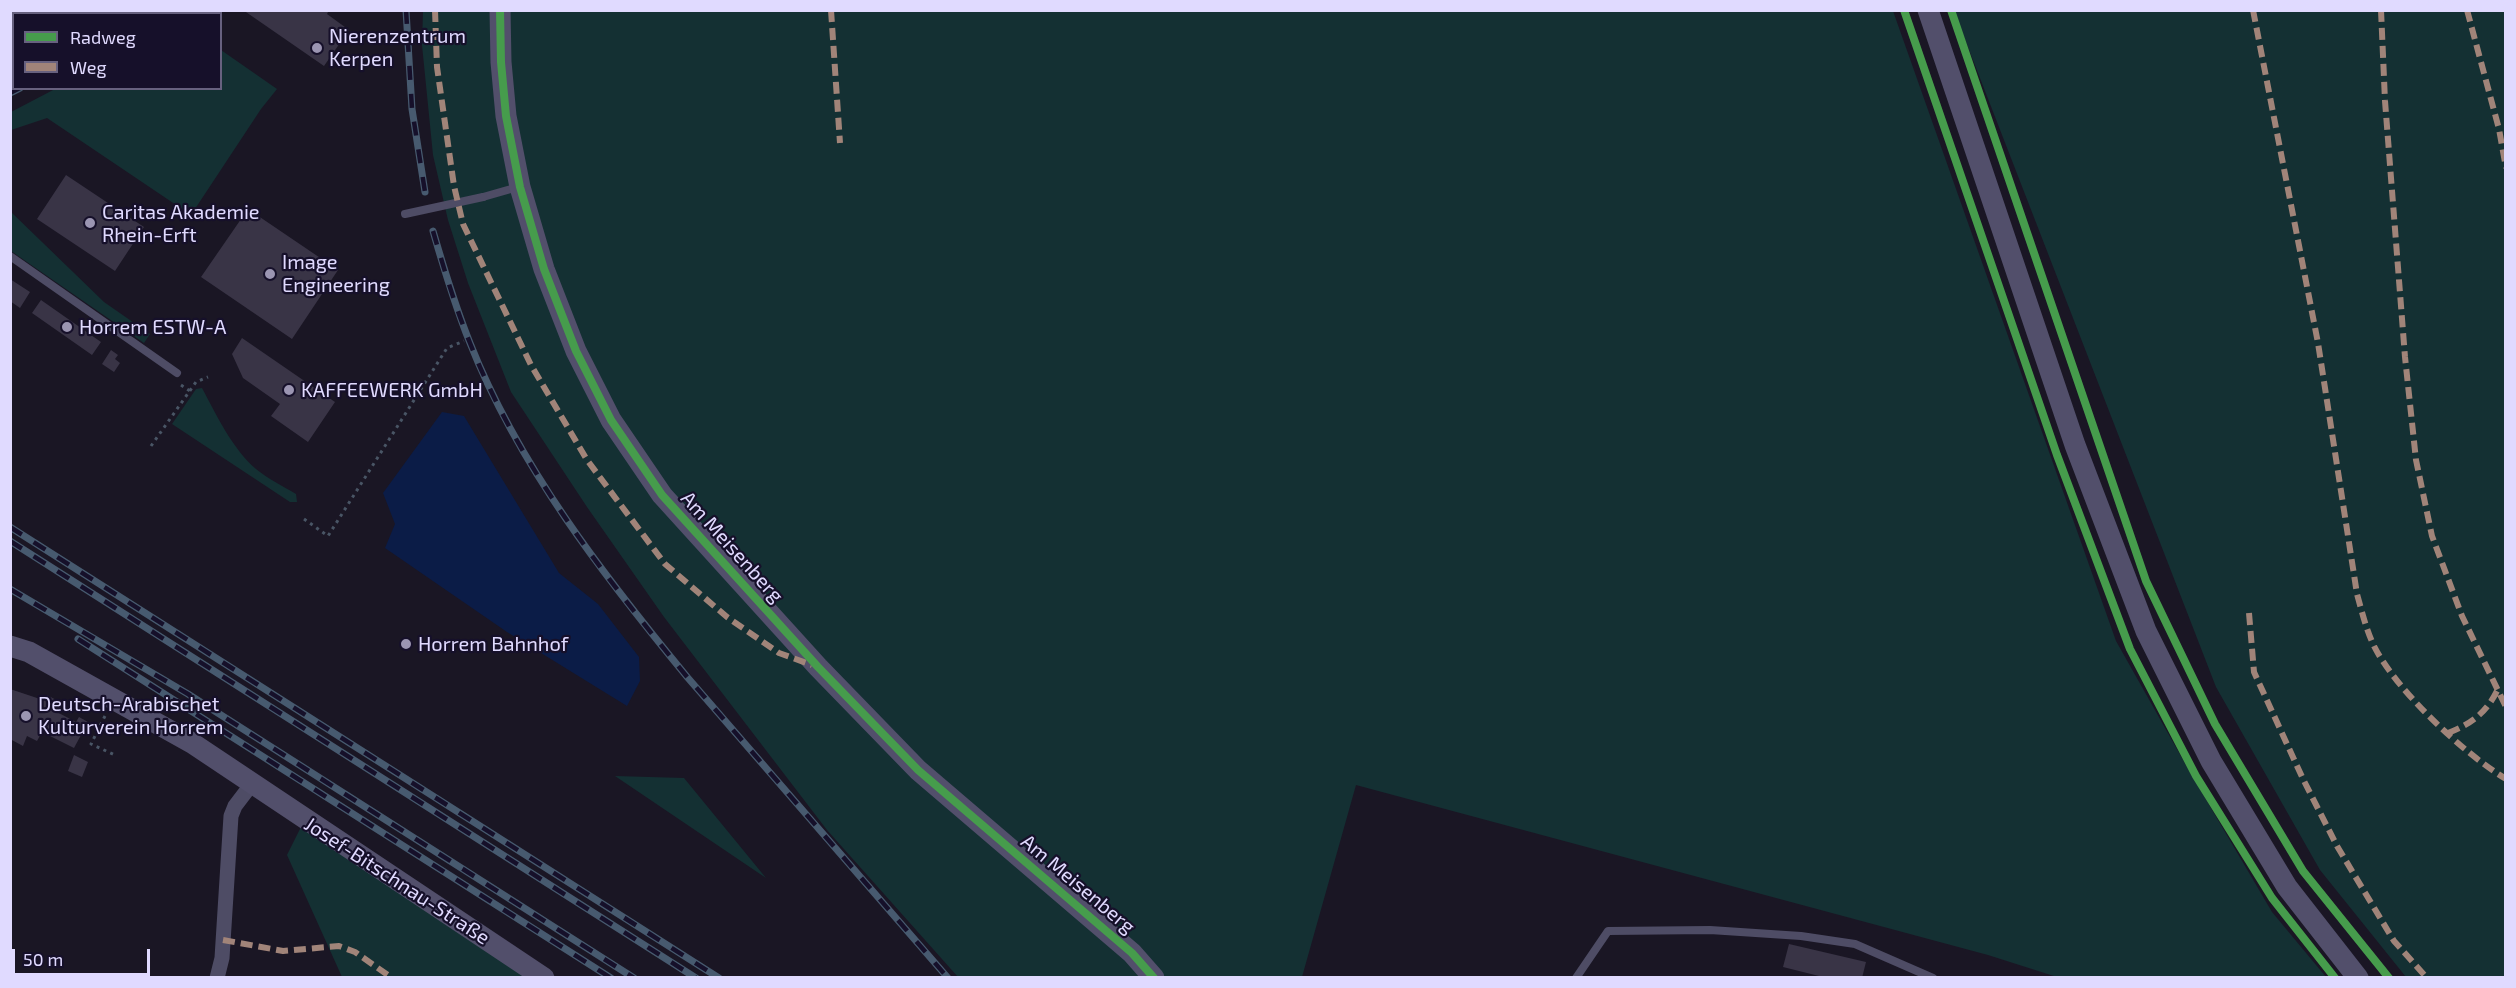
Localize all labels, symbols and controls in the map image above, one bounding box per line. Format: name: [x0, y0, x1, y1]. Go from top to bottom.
legend: [12, 12, 222, 90]
place label: Nierenzentrum Kerpen: [329, 24, 466, 71]
text: Radweg: [70, 26, 136, 48]
marker: Nierenzentrum Kerpen: [310, 41, 324, 55]
text: Weg: [70, 56, 106, 78]
place label: Caritas Akademie Rhein-Erft: [102, 200, 260, 247]
marker: Caritas Akademie Rhein-Erft: [83, 216, 97, 230]
place label: Image Engineering: [282, 250, 390, 297]
marker: Image Engineering: [263, 267, 277, 281]
place label: Horrem ESTW-A: [79, 315, 226, 339]
marker: Horrem ESTW-A: [60, 320, 74, 334]
place label: KAFFEEWERK GmbH: [301, 378, 483, 402]
marker: KAFFEEWERK GmbH: [282, 383, 296, 397]
street label: Am Meisenberg: [676, 486, 788, 608]
place label: Horrem Bahnhof: [418, 632, 568, 656]
marker: Horrem Bahnhof: [399, 637, 413, 651]
place label: Deutsch-Arabischet Kulturverein Horrem: [38, 692, 223, 739]
marker: Deutsch-Arabischet Kulturverein Horrem: [19, 709, 33, 723]
street label: Josef-Bitschnau-Straße: [300, 812, 494, 950]
street label: Am Meisenberg: [1016, 829, 1140, 939]
scale bar: [15, 937, 153, 975]
text: 50 m: [23, 948, 63, 970]

